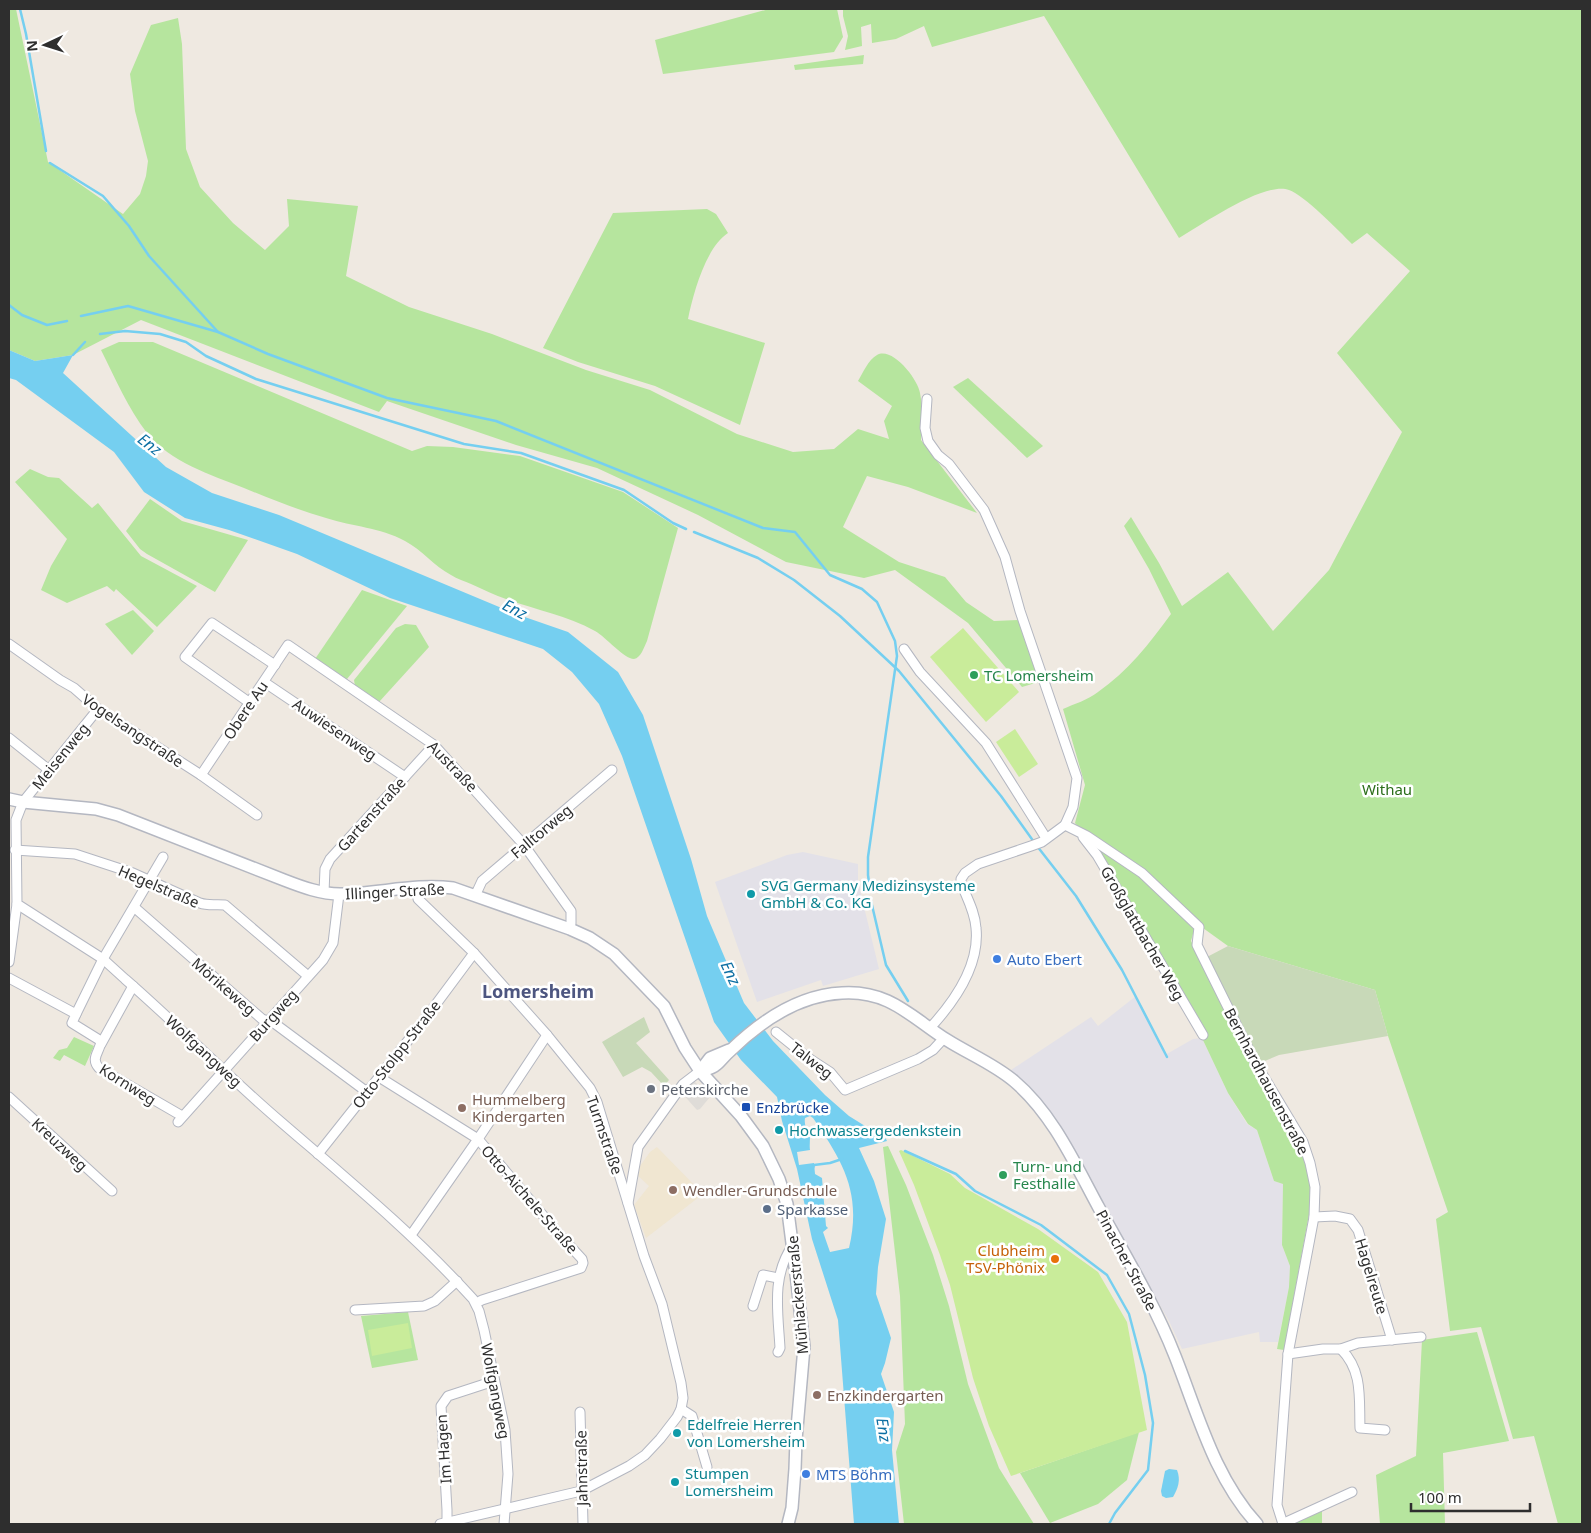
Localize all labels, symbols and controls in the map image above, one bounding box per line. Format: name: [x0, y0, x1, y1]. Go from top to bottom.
north arrow: [20, 20, 70, 70]
text: N: [22, 40, 41, 52]
water label: Enz: [134, 428, 167, 461]
water label: Enz: [499, 594, 532, 625]
place label: TC Lomersheim: [984, 665, 1094, 685]
marker: TC Lomersheim: [968, 669, 980, 681]
street label: Obere Au: [218, 677, 272, 743]
street label: Vogelsangstraße: [78, 689, 188, 771]
street label: Auwiesenweg: [289, 693, 381, 765]
street label: Meisenweg: [27, 718, 93, 794]
street label: Austraße: [424, 736, 482, 796]
street label: Gartenstraße: [332, 773, 410, 855]
park label: Withau: [1362, 779, 1412, 799]
street label: Falltorweg: [506, 800, 576, 862]
street label: Hegelstraße: [116, 860, 202, 912]
street label: Großglattbacher Weg: [1096, 862, 1190, 1004]
place label: SVG Germany Medizinsysteme GmbH & Co. KG: [761, 875, 975, 912]
street label: Illinger Straße: [345, 878, 445, 904]
marker: SVG Germany Medizinsysteme GmbH & Co. KG: [745, 888, 757, 900]
place label: Auto Ebert: [1007, 949, 1082, 969]
street label: Mörikeweg: [188, 953, 260, 1019]
marker: Auto Ebert: [991, 953, 1003, 965]
water label: Enz: [716, 957, 747, 990]
district label: Lomersheim: [482, 979, 594, 1003]
street label: Burgweg: [244, 985, 302, 1045]
street label: Otto-Stolpp-Straße: [347, 996, 445, 1112]
street label: Bernhardhausenstraße: [1220, 1004, 1314, 1158]
street label: Wolfgangweg: [162, 1010, 246, 1092]
street label: Talweg: [787, 1037, 837, 1083]
street label: Kornweg: [96, 1059, 160, 1109]
place label: Peterskirche: [661, 1079, 749, 1099]
marker: Peterskirche: [645, 1083, 657, 1095]
place label: Hummelberg Kindergarten: [472, 1089, 566, 1126]
street label: Turmstraße: [582, 1093, 628, 1177]
place label: Enzbrücke: [756, 1097, 829, 1117]
marker: Enzbrücke: [740, 1101, 752, 1113]
marker: Hummelberg Kindergarten: [456, 1102, 468, 1114]
street label: Kreuzweg: [28, 1113, 92, 1175]
place label: Hochwassergedenkstein: [789, 1120, 962, 1140]
marker: Hochwassergedenkstein: [773, 1124, 785, 1136]
street label: Otto-Aichele-Straße: [477, 1140, 583, 1258]
place label: Turn- und Festhalle: [1013, 1156, 1082, 1193]
marker: Turn- und Festhalle: [997, 1169, 1009, 1181]
place label: Wendler-Grundschule: [683, 1180, 837, 1200]
marker: Wendler-Grundschule: [667, 1184, 679, 1196]
place label: Sparkasse: [777, 1199, 848, 1219]
marker: Sparkasse: [761, 1203, 773, 1215]
street label: Pinacher Straße: [1092, 1206, 1162, 1314]
street label: Mühlackerstraße: [782, 1235, 812, 1355]
street label: Hagelreute: [1351, 1235, 1393, 1317]
place label: Clubheim TSV-Phönix: [966, 1240, 1045, 1277]
marker: Clubheim TSV-Phönix: [1049, 1253, 1061, 1265]
street label: Wolfgangweg: [477, 1341, 515, 1441]
place label: Enzkindergarten: [827, 1385, 944, 1405]
marker: Enzkindergarten: [811, 1389, 823, 1401]
street label: Im Hagen: [431, 1414, 455, 1484]
place label: Edelfreie Herren von Lomersheim: [687, 1414, 805, 1451]
water label: Enz: [871, 1416, 897, 1445]
marker: Edelfreie Herren von Lomersheim: [671, 1427, 683, 1439]
street label: Jahnstraße: [570, 1430, 592, 1508]
place label: Stumpen Lomersheim: [685, 1463, 773, 1500]
place label: MTS Böhm: [816, 1464, 892, 1484]
marker: MTS Böhm: [800, 1468, 812, 1480]
marker: Stumpen Lomersheim: [669, 1476, 681, 1488]
scale bar: [1411, 1480, 1530, 1512]
text: 100 m: [1418, 1487, 1462, 1507]

